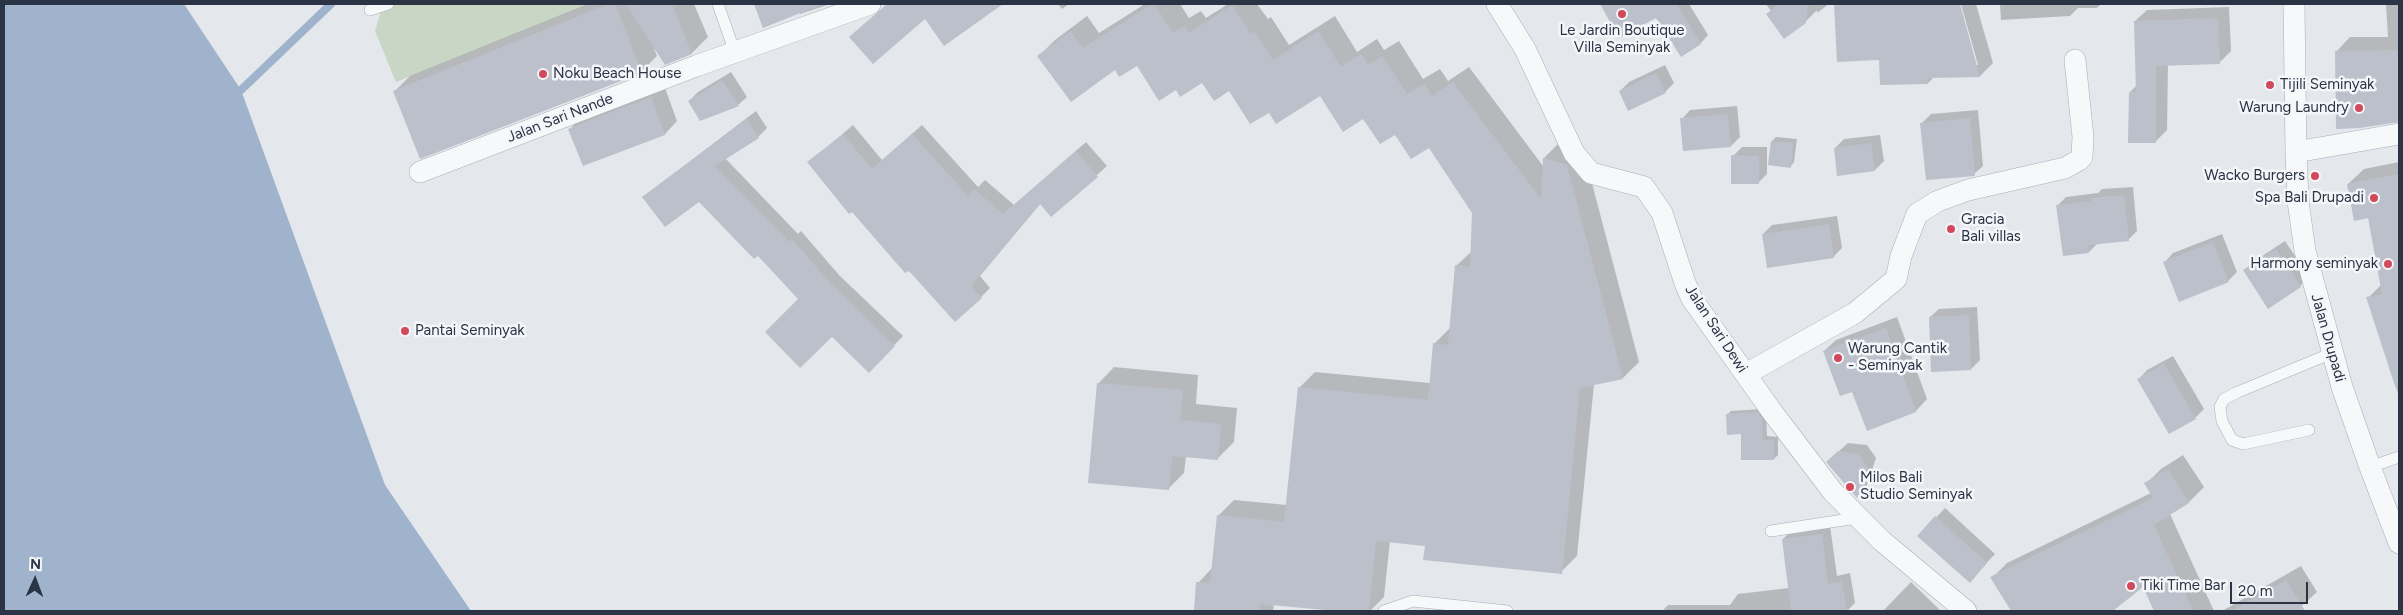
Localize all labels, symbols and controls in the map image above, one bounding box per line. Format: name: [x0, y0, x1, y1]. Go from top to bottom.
marker: Le Jardin Boutique Villa Seminyak: [1616, 8, 1628, 20]
place label: Le Jardin Boutique Villa Seminyak: [1559, 22, 1685, 57]
place label: Noku Beach House: [553, 65, 681, 83]
marker: Noku Beach House: [537, 68, 549, 80]
place label: Tijili Seminyak: [2280, 76, 2374, 94]
marker: Tijili Seminyak: [2264, 79, 2276, 91]
street label: Jalan Sari Nande: [504, 90, 616, 146]
place label: Warung Laundry: [2239, 99, 2349, 117]
marker: Warung Laundry: [2353, 102, 2365, 114]
place label: Wacko Burgers: [2204, 167, 2305, 185]
marker: Wacko Burgers: [2309, 170, 2321, 182]
place label: Spa Bali Drupadi: [2255, 189, 2364, 207]
marker: Spa Bali Drupadi: [2368, 192, 2380, 204]
place label: Gracia Bali villas: [1961, 211, 2021, 246]
marker: Gracia Bali villas: [1945, 223, 1957, 235]
place label: Harmony seminyak: [2250, 255, 2378, 273]
marker: Harmony seminyak: [2382, 258, 2394, 270]
street label: Jalan Sari Dewi: [1681, 282, 1751, 376]
street label: Jalan Drupadi: [2307, 292, 2349, 384]
place label: Pantai Seminyak: [415, 322, 525, 340]
marker: Pantai Seminyak: [399, 325, 411, 337]
place label: Warung Cantik - Seminyak: [1848, 340, 1947, 375]
marker: Warung Cantik - Seminyak: [1832, 352, 1844, 364]
place label: Milos Bali Studio Seminyak: [1860, 469, 1972, 504]
marker: Milos Bali Studio Seminyak: [1844, 481, 1856, 493]
north arrow: [10, 555, 60, 605]
text: N: [30, 556, 41, 573]
scale bar: [2233, 572, 2310, 604]
place label: Tiki Time Bar: [2141, 577, 2226, 595]
marker: Tiki Time Bar: [2125, 580, 2137, 592]
text: 20 m: [2238, 582, 2272, 600]

